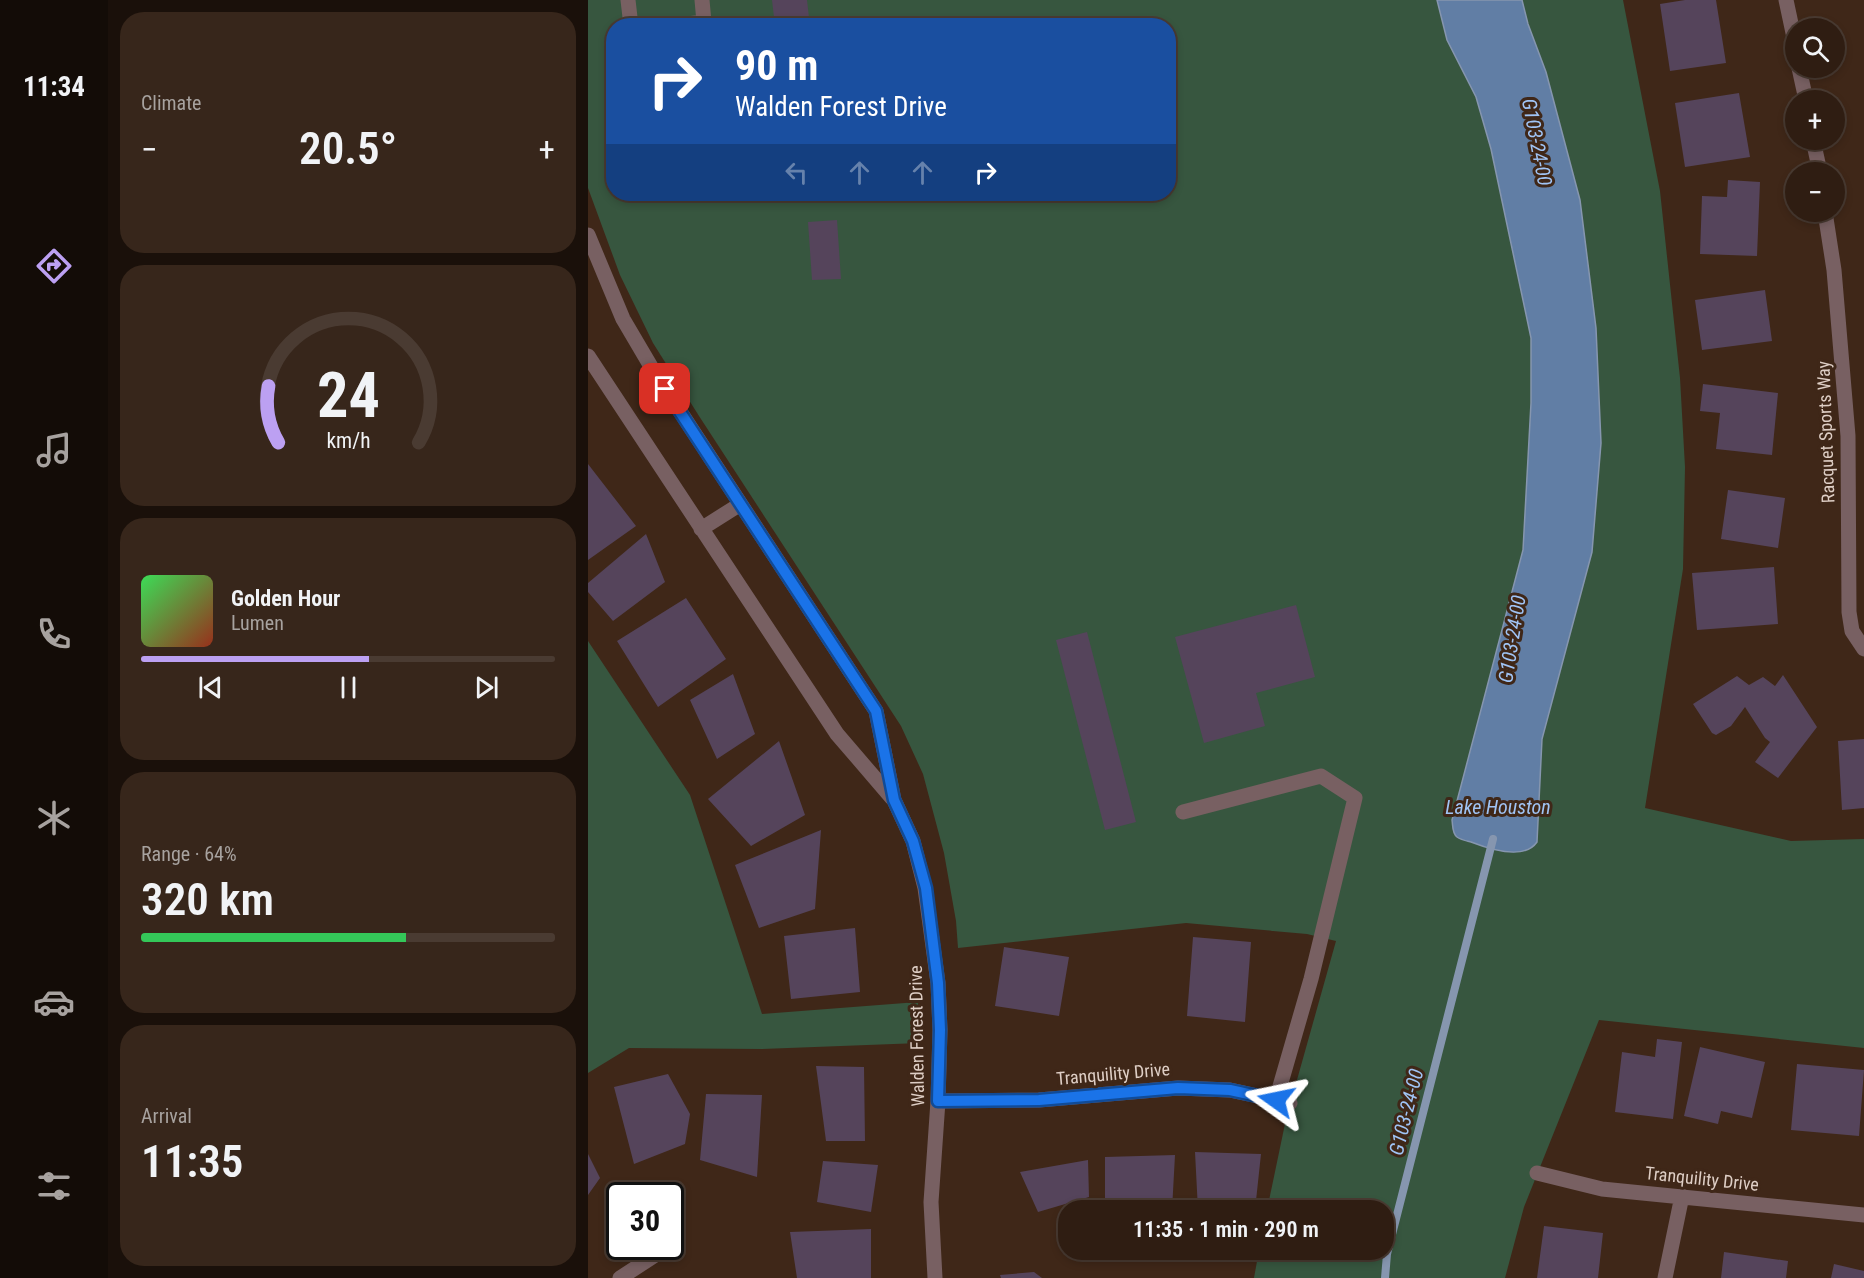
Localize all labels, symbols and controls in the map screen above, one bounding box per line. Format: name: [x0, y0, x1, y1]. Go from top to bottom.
map controls: [1785, 18, 1845, 222]
button: search: [1785, 18, 1845, 78]
text: 90 m: [735, 41, 818, 90]
icon: right: [636, 42, 714, 120]
text: 11:34: [23, 71, 85, 103]
button: +: [1785, 90, 1845, 150]
text: Climate: [141, 91, 201, 115]
text: Walden Forest Drive: [735, 91, 947, 123]
water label: G103-24-00: [1517, 96, 1557, 188]
text: 20.5°: [299, 122, 397, 175]
text: −: [141, 130, 158, 169]
text: +: [539, 130, 555, 169]
icon: left: [780, 156, 813, 189]
icon: ahead: [843, 156, 876, 189]
icon: ahead: [906, 156, 939, 189]
icon: right: [969, 156, 1002, 189]
button: −: [1785, 162, 1845, 222]
icon: directions: [33, 245, 75, 287]
text: 24: [316, 359, 380, 432]
street label: Racquet Sports Way: [1813, 360, 1838, 504]
pin: [639, 363, 690, 414]
icon: arrive: [648, 372, 681, 405]
text: km/h: [326, 428, 370, 453]
icon: music: [33, 429, 75, 471]
text: Golden Hour: [231, 586, 340, 611]
water label: G103-24-00: [1493, 593, 1531, 684]
text: Lumen: [231, 611, 284, 635]
icon: phone: [33, 613, 75, 655]
icon: previous: [194, 671, 227, 704]
icon: pause: [332, 671, 365, 704]
icon: next: [470, 671, 503, 704]
water label: Lake Houston: [1445, 795, 1551, 819]
icon: climate: [33, 797, 75, 839]
text: Range · 64%: [141, 842, 237, 866]
text: 320 km: [141, 873, 274, 926]
street label: Walden Forest Drive: [905, 965, 928, 1107]
icon: car: [33, 981, 75, 1023]
street label: Tranquility Drive: [1055, 1058, 1171, 1089]
water label: G103-24-00: [1384, 1066, 1428, 1158]
position arrow: [1244, 1068, 1308, 1132]
text: Arrival: [141, 1104, 192, 1128]
text: 11:35: [141, 1135, 243, 1188]
street label: Tranquility Drive: [1644, 1162, 1760, 1195]
icon: filters: [33, 1165, 75, 1207]
speed limit sign: 30: [606, 1182, 684, 1260]
text: 11:35 · 1 min · 290 m: [1133, 1217, 1319, 1242]

